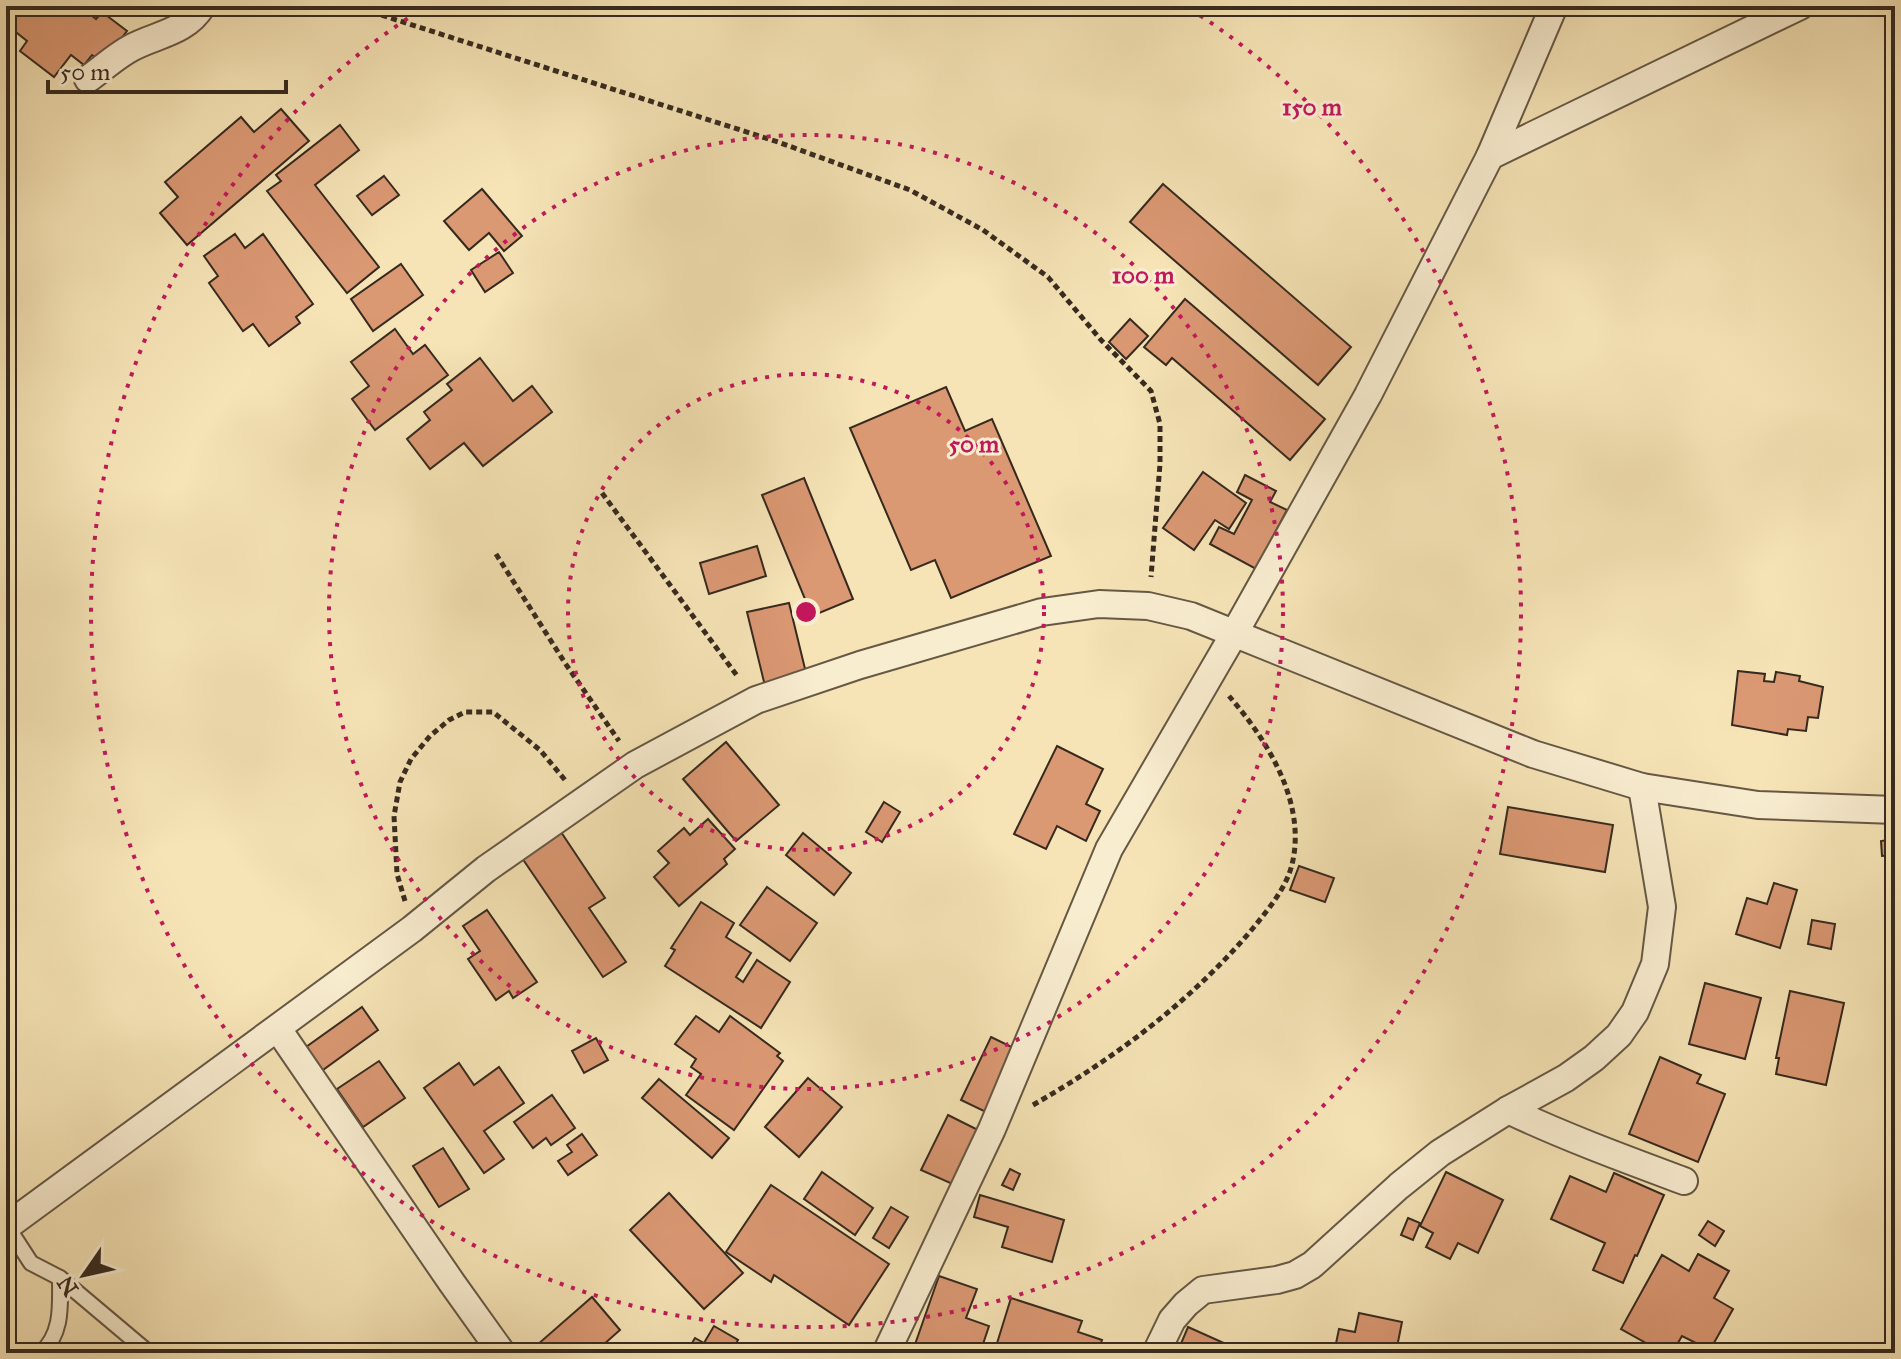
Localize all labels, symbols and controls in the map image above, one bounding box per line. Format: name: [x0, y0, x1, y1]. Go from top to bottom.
scale bar: [48, 44, 286, 94]
text: 50 m: [60, 57, 110, 87]
text: 150 m: [1282, 92, 1343, 122]
text: 100 m: [1112, 260, 1175, 290]
text: 50 m: [949, 429, 1000, 459]
centre of rings: [792, 598, 820, 626]
north arrow: [44, 1235, 124, 1315]
text: N: [51, 1270, 84, 1301]

